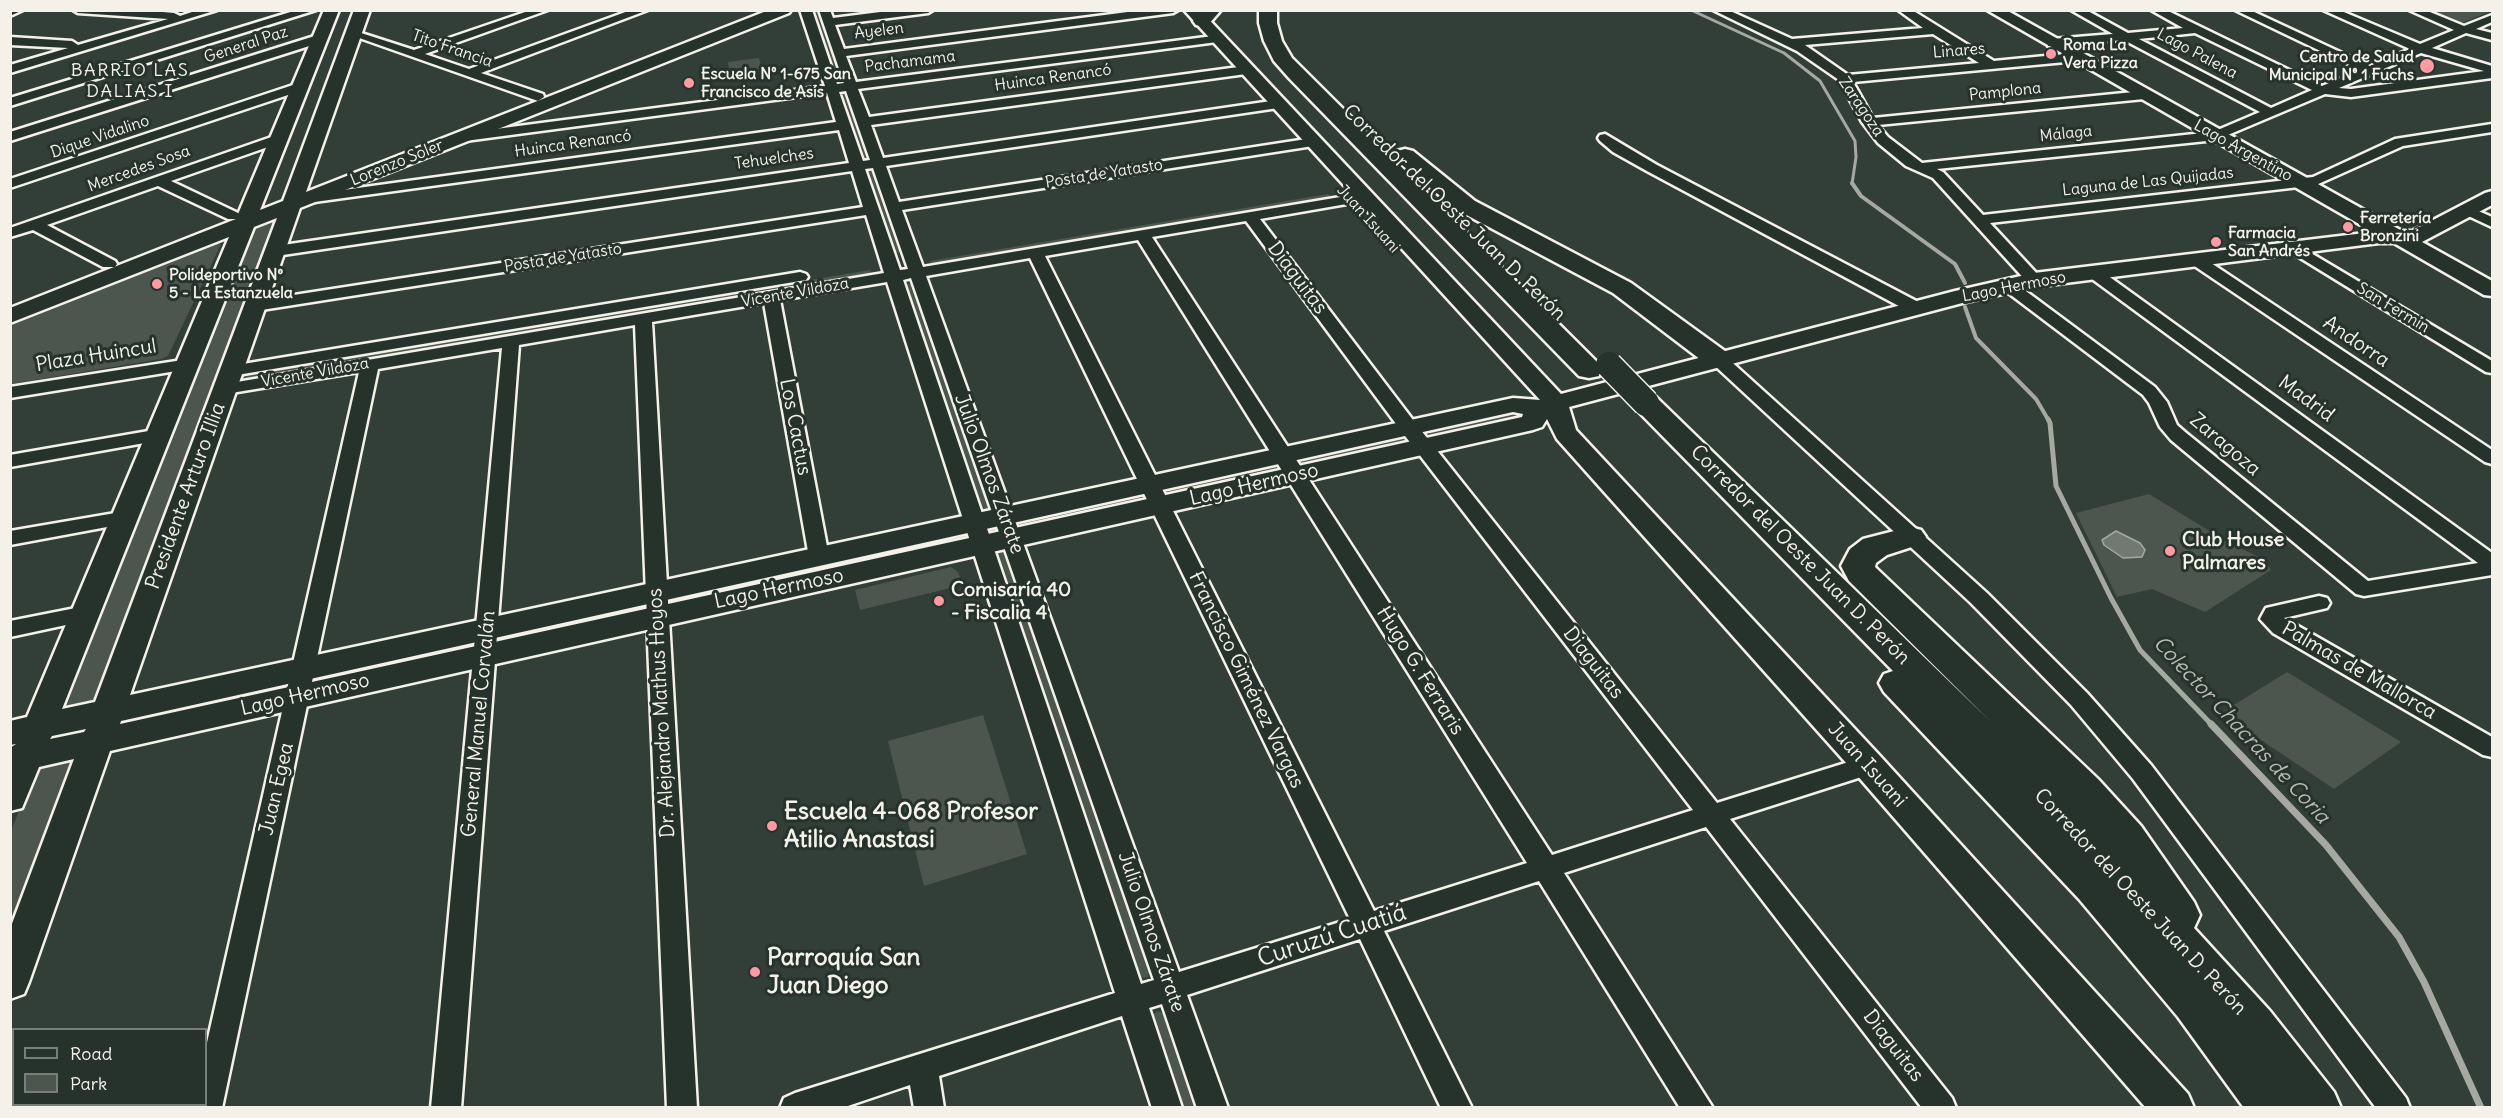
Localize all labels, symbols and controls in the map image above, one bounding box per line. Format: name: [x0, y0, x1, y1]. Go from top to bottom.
street label: Ayelen: [853, 18, 905, 44]
street label: General Paz: [202, 22, 290, 68]
street label: Lago Palena: [2153, 25, 2241, 83]
street label: Tito Francia: [409, 26, 495, 72]
place label: Roma La Vera Pizza: [2063, 35, 2138, 73]
street label: Linares: [1932, 39, 1986, 63]
street label: Pachamama: [864, 47, 956, 77]
marker: Roma La Vera Pizza: [2044, 47, 2058, 61]
place label: Centro de Salud Municipal N° 1 Fuchs: [2269, 47, 2414, 85]
marker: Centro de Salud Municipal N° 1 Fuchs: [2418, 57, 2436, 75]
district label: BARRIO LAS DALIAS I: [71, 60, 189, 103]
street label: Huinca Renancó: [993, 60, 1113, 96]
place label: Escuela N° 1-675 San Francisco de Asís: [701, 64, 851, 102]
street label: Zaragoza: [1834, 74, 1888, 140]
marker: Escuela N° 1-675 San Francisco de Asís: [682, 76, 696, 90]
street label: Pamplona: [1968, 79, 2042, 105]
street label: Corredor del Oeste Juan D. Perón: [1337, 100, 1571, 326]
street label: Dique Vidalino: [48, 111, 152, 163]
street label: Lago Argentino: [2190, 116, 2296, 186]
street label: Málaga: [2039, 122, 2093, 146]
street label: Huinca Renancó: [513, 126, 633, 162]
street label: Lorenzo Soler: [348, 136, 446, 190]
street label: Mercedes Sosa: [85, 142, 193, 196]
street label: Tehuelches: [733, 144, 815, 174]
street label: Posta de Yatasto: [1044, 155, 1164, 193]
street label: Laguna de Las Quijadas: [2061, 163, 2235, 201]
street label: Juan Isuani: [1332, 181, 1404, 257]
place label: Ferretería Bronzini: [2360, 208, 2431, 246]
marker: Ferretería Bronzini: [2341, 220, 2355, 234]
place label: Farmacia San Andrés: [2228, 223, 2310, 261]
marker: Farmacia San Andrés: [2209, 235, 2223, 249]
street label: Diaguitas: [1262, 237, 1332, 319]
street label: Posta de Yatasto: [503, 239, 623, 277]
place label: Polideportivo Nº 5 - La Estanzuela: [169, 265, 293, 303]
street label: Lago Hermoso: [1961, 268, 2067, 306]
street label: Vicente Vildoza: [740, 274, 850, 312]
marker: Polideportivo Nº 5 - La Estanzuela: [150, 277, 164, 291]
street label: San Fermín: [2353, 279, 2433, 337]
street label: Andorra: [2318, 311, 2394, 373]
street label: Plaza Huincul: [34, 335, 158, 377]
street label: Vicente Vildoza: [260, 354, 370, 392]
street label: Madrid: [2273, 371, 2339, 427]
street label: Los Cactus: [774, 377, 816, 477]
street label: Julio Olmos Zárate: [949, 391, 1029, 557]
street label: Presidente Arturo Illia: [141, 399, 231, 593]
street label: Zaragoza: [2185, 409, 2265, 481]
street label: Corredor del Oeste Juan D. Perón: [1685, 440, 1915, 670]
street label: Lago Hermoso: [1187, 459, 1321, 511]
place label: Club House Palmares: [2182, 528, 2284, 575]
marker: Club House Palmares: [2163, 544, 2177, 558]
street label: Lago Hermoso: [712, 564, 846, 614]
street label: Francisco Giménez Vargas: [1183, 568, 1309, 792]
place label: Comisaría 40 - Fiscalia 4: [951, 578, 1071, 625]
street label: Dr. Alejandro Mathus Hoyos: [643, 588, 681, 838]
marker: Comisaría 40 - Fiscalia 4: [932, 594, 946, 608]
street label: Hugo G. Ferraris: [1371, 602, 1469, 740]
street label: General Manuel Corvalán: [457, 610, 501, 838]
street label: Palmas de Mallorca: [2277, 617, 2441, 725]
street label: Diaguitas: [1558, 622, 1628, 704]
water label: Colector Chacras de Coria: [2147, 631, 2335, 829]
street label: Lago Hermoso: [238, 669, 372, 721]
street label: Juan Isuani: [1822, 717, 1912, 813]
street label: Juan Egea: [255, 740, 299, 838]
street label: Corredor del Oeste Juan D. Perón: [2029, 784, 2251, 1020]
place label: Escuela 4-068 Profesor Atilio Anastasi: [784, 798, 1038, 854]
marker: Escuela 4-068 Profesor Atilio Anastasi: [765, 819, 779, 833]
street label: Julio Olmos Zárate: [1112, 848, 1190, 1016]
street label: Curuzú Cuatiá: [1254, 898, 1410, 974]
place label: Parroquía San Juan Diego: [767, 944, 920, 1000]
marker: Parroquía San Juan Diego: [748, 965, 762, 979]
street label: Diaguitas: [1858, 1005, 1928, 1087]
legend: [12, 1028, 207, 1106]
text: Road: [70, 1042, 112, 1065]
text: Park: [70, 1072, 107, 1095]

